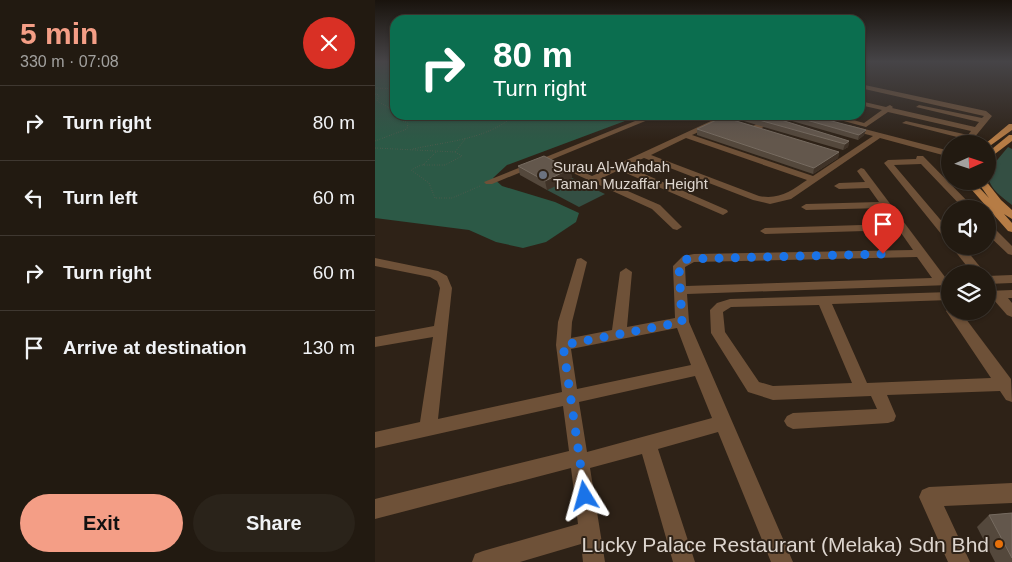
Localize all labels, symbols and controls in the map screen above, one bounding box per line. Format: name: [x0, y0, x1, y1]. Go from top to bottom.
text: 5 min: [20, 17, 98, 50]
button: close: [303, 17, 355, 69]
icon: right: [410, 35, 475, 100]
text: 80 m: [493, 35, 573, 74]
text: 330 m · 07:08: [20, 53, 119, 70]
text: Turn right: [493, 76, 586, 101]
icon: right: [20, 109, 48, 137]
text: Turn right: [63, 112, 151, 133]
text: 80 m: [313, 112, 355, 133]
north arrow: [941, 135, 996, 190]
map controls: [941, 135, 996, 320]
place label: Surau Al-Wahdah Taman Muzaffar Height: [553, 158, 709, 192]
marker: Surau Al-Wahdah Taman Muzaffar Height: [537, 169, 549, 181]
icon: left: [20, 184, 48, 212]
text: Turn left: [63, 187, 138, 208]
text: 60 m: [313, 187, 355, 208]
button: sound: [941, 200, 996, 255]
pin: [862, 203, 904, 254]
icon: arrive: [869, 210, 897, 238]
icon: right: [20, 259, 48, 287]
text: Turn right: [63, 262, 151, 283]
text: 60 m: [313, 262, 355, 283]
button: layers: [941, 265, 996, 320]
icon: arrive: [20, 334, 48, 362]
text: Arrive at destination: [63, 337, 247, 358]
text: 130 m: [302, 337, 355, 358]
position arrow: [558, 469, 610, 521]
button: Exit: [20, 494, 183, 552]
button: Share: [193, 494, 355, 552]
place label: Lucky Palace Restaurant (Melaka) Sdn Bhd: [582, 533, 989, 556]
marker: Lucky Palace Restaurant (Melaka) Sdn Bhd: [993, 538, 1005, 550]

